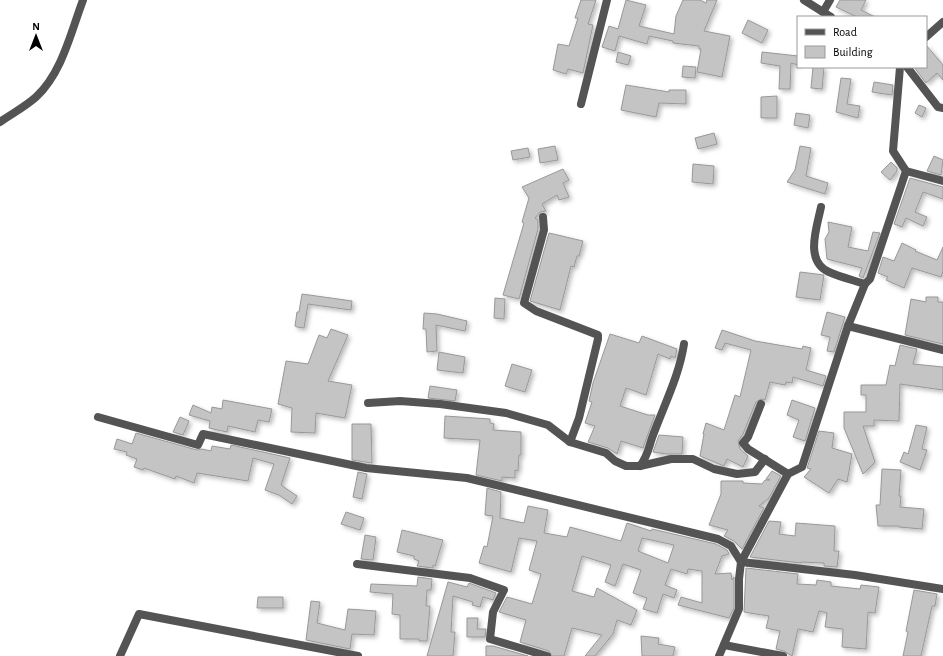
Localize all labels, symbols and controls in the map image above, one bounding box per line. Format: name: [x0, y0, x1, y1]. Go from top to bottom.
north arrow: [16, 16, 56, 56]
legend: [797, 16, 927, 68]
text: N: [32, 21, 40, 32]
text: Road: [833, 26, 857, 38]
text: Building: [833, 46, 873, 58]

